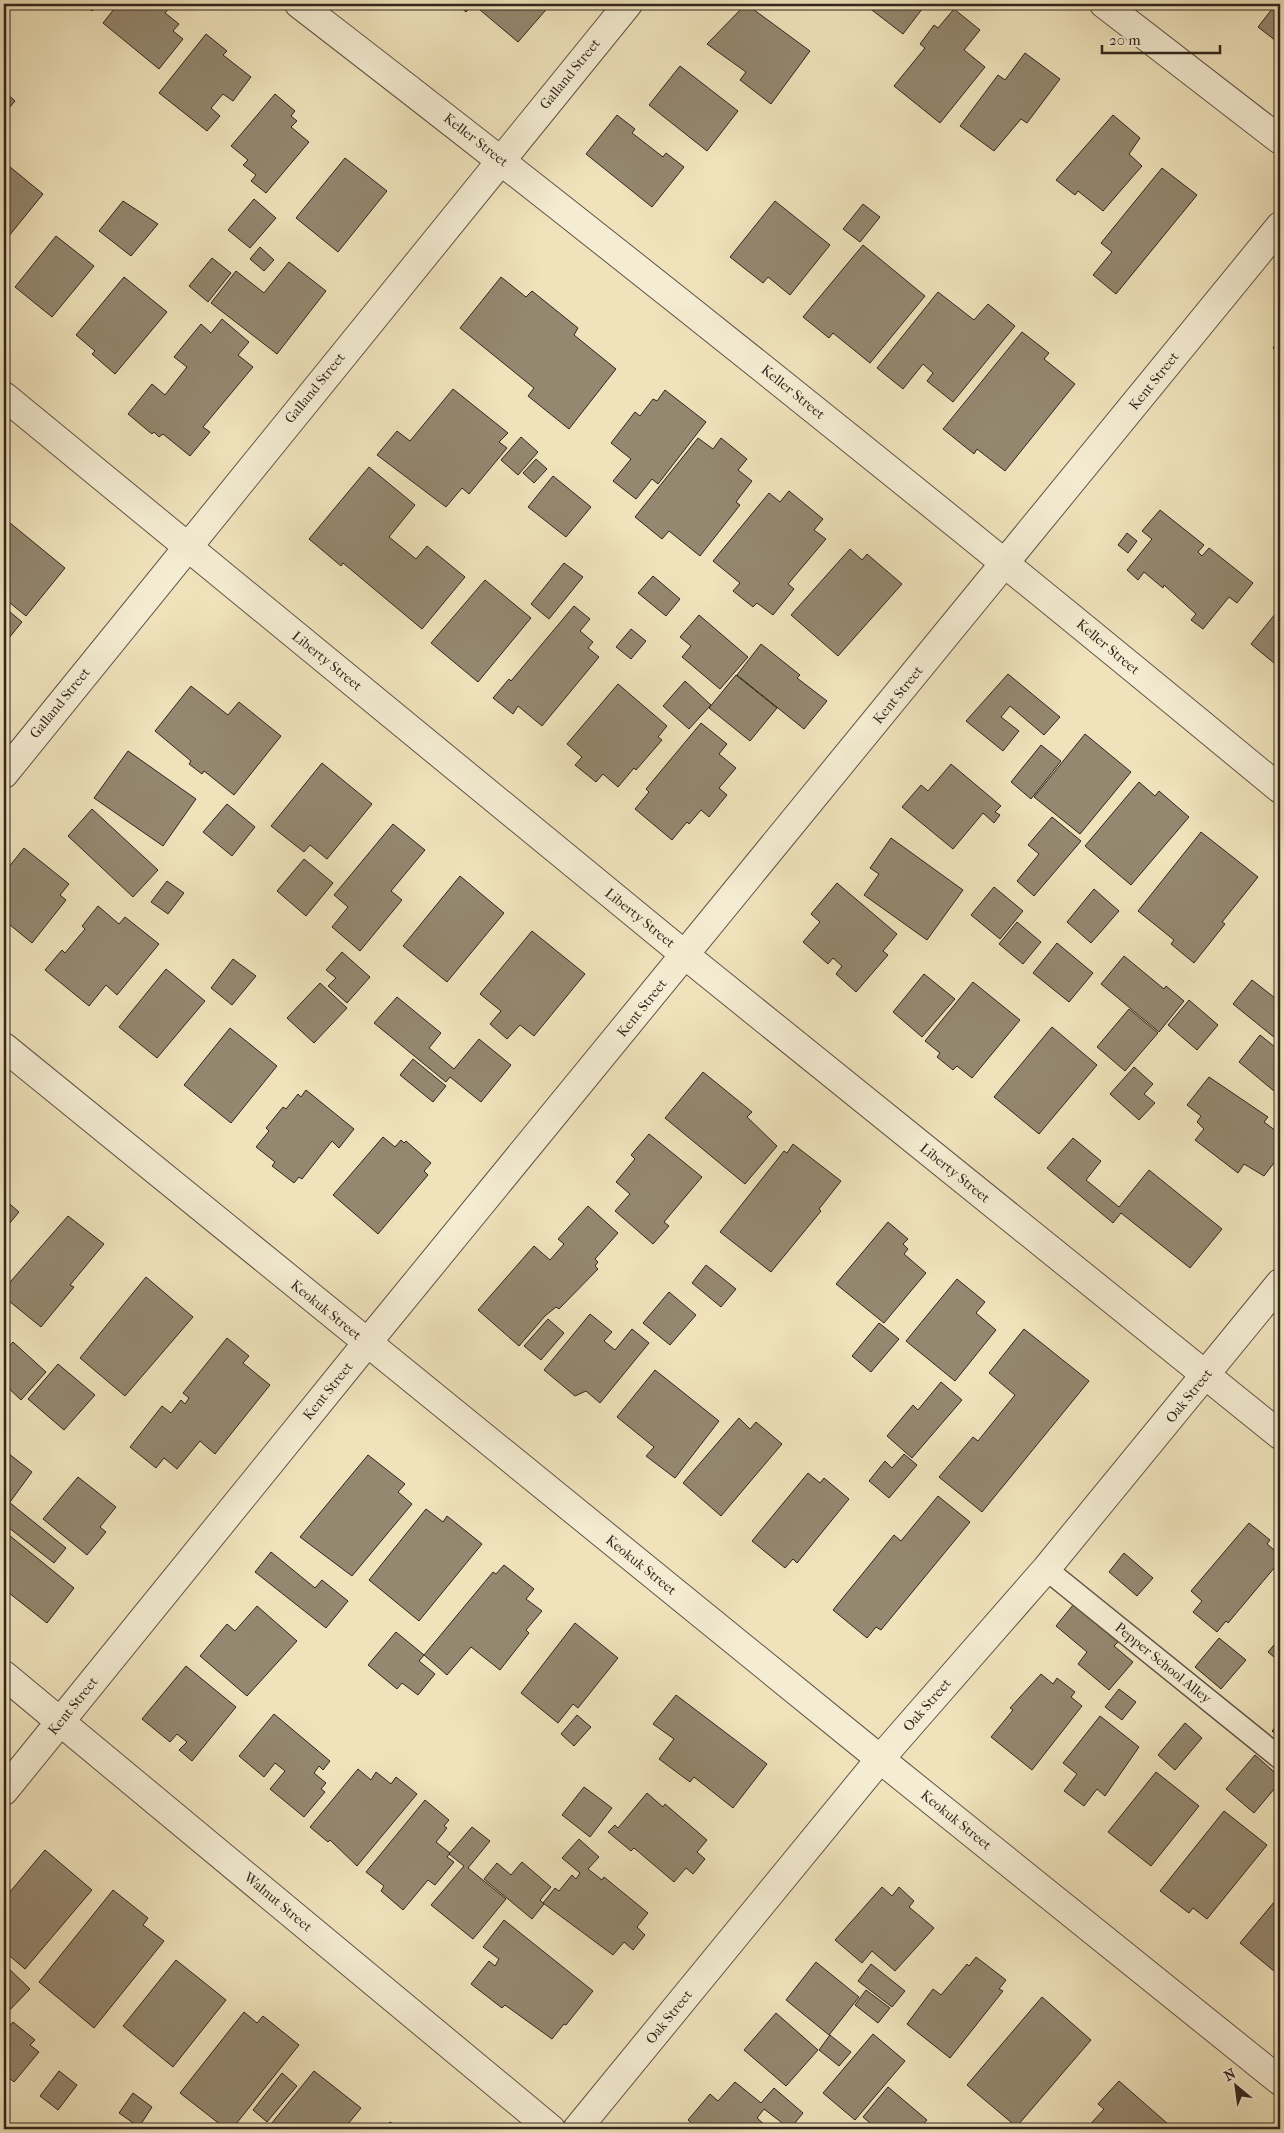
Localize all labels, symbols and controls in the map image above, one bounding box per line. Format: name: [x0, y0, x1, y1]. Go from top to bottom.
scale bar: [1102, 22, 1219, 54]
text: 20 m: [1109, 31, 1141, 49]
street label: Galland Street: [536, 35, 604, 113]
street label: Keller Street: [440, 110, 512, 170]
street label: Galland Street: [281, 349, 349, 427]
street label: Kent Street: [1125, 349, 1183, 413]
street label: Keller Street: [758, 361, 828, 423]
street label: Keller Street: [1073, 616, 1143, 678]
street label: Liberty Street: [289, 628, 365, 694]
street label: Kent Street: [869, 663, 927, 727]
street label: Galland Street: [26, 664, 94, 742]
street label: Liberty Street: [602, 885, 678, 951]
street label: Kent Street: [613, 976, 671, 1040]
street label: Liberty Street: [917, 1140, 993, 1206]
street label: Keokuk Street: [287, 1276, 365, 1344]
street label: Kent Street: [299, 1359, 357, 1423]
street label: Oak Street: [1162, 1365, 1216, 1427]
street label: Keokuk Street: [602, 1531, 680, 1599]
street label: Pepper School Alley: [1111, 1619, 1215, 1707]
street label: Kent Street: [44, 1674, 102, 1738]
street label: Oak Street: [899, 1675, 955, 1735]
street label: Keokuk Street: [917, 1786, 995, 1854]
street label: Walnut Street: [240, 1868, 316, 1935]
street label: Oak Street: [642, 1986, 696, 2048]
north arrow: [1212, 2060, 1262, 2110]
text: N: [1221, 2065, 1239, 2085]

